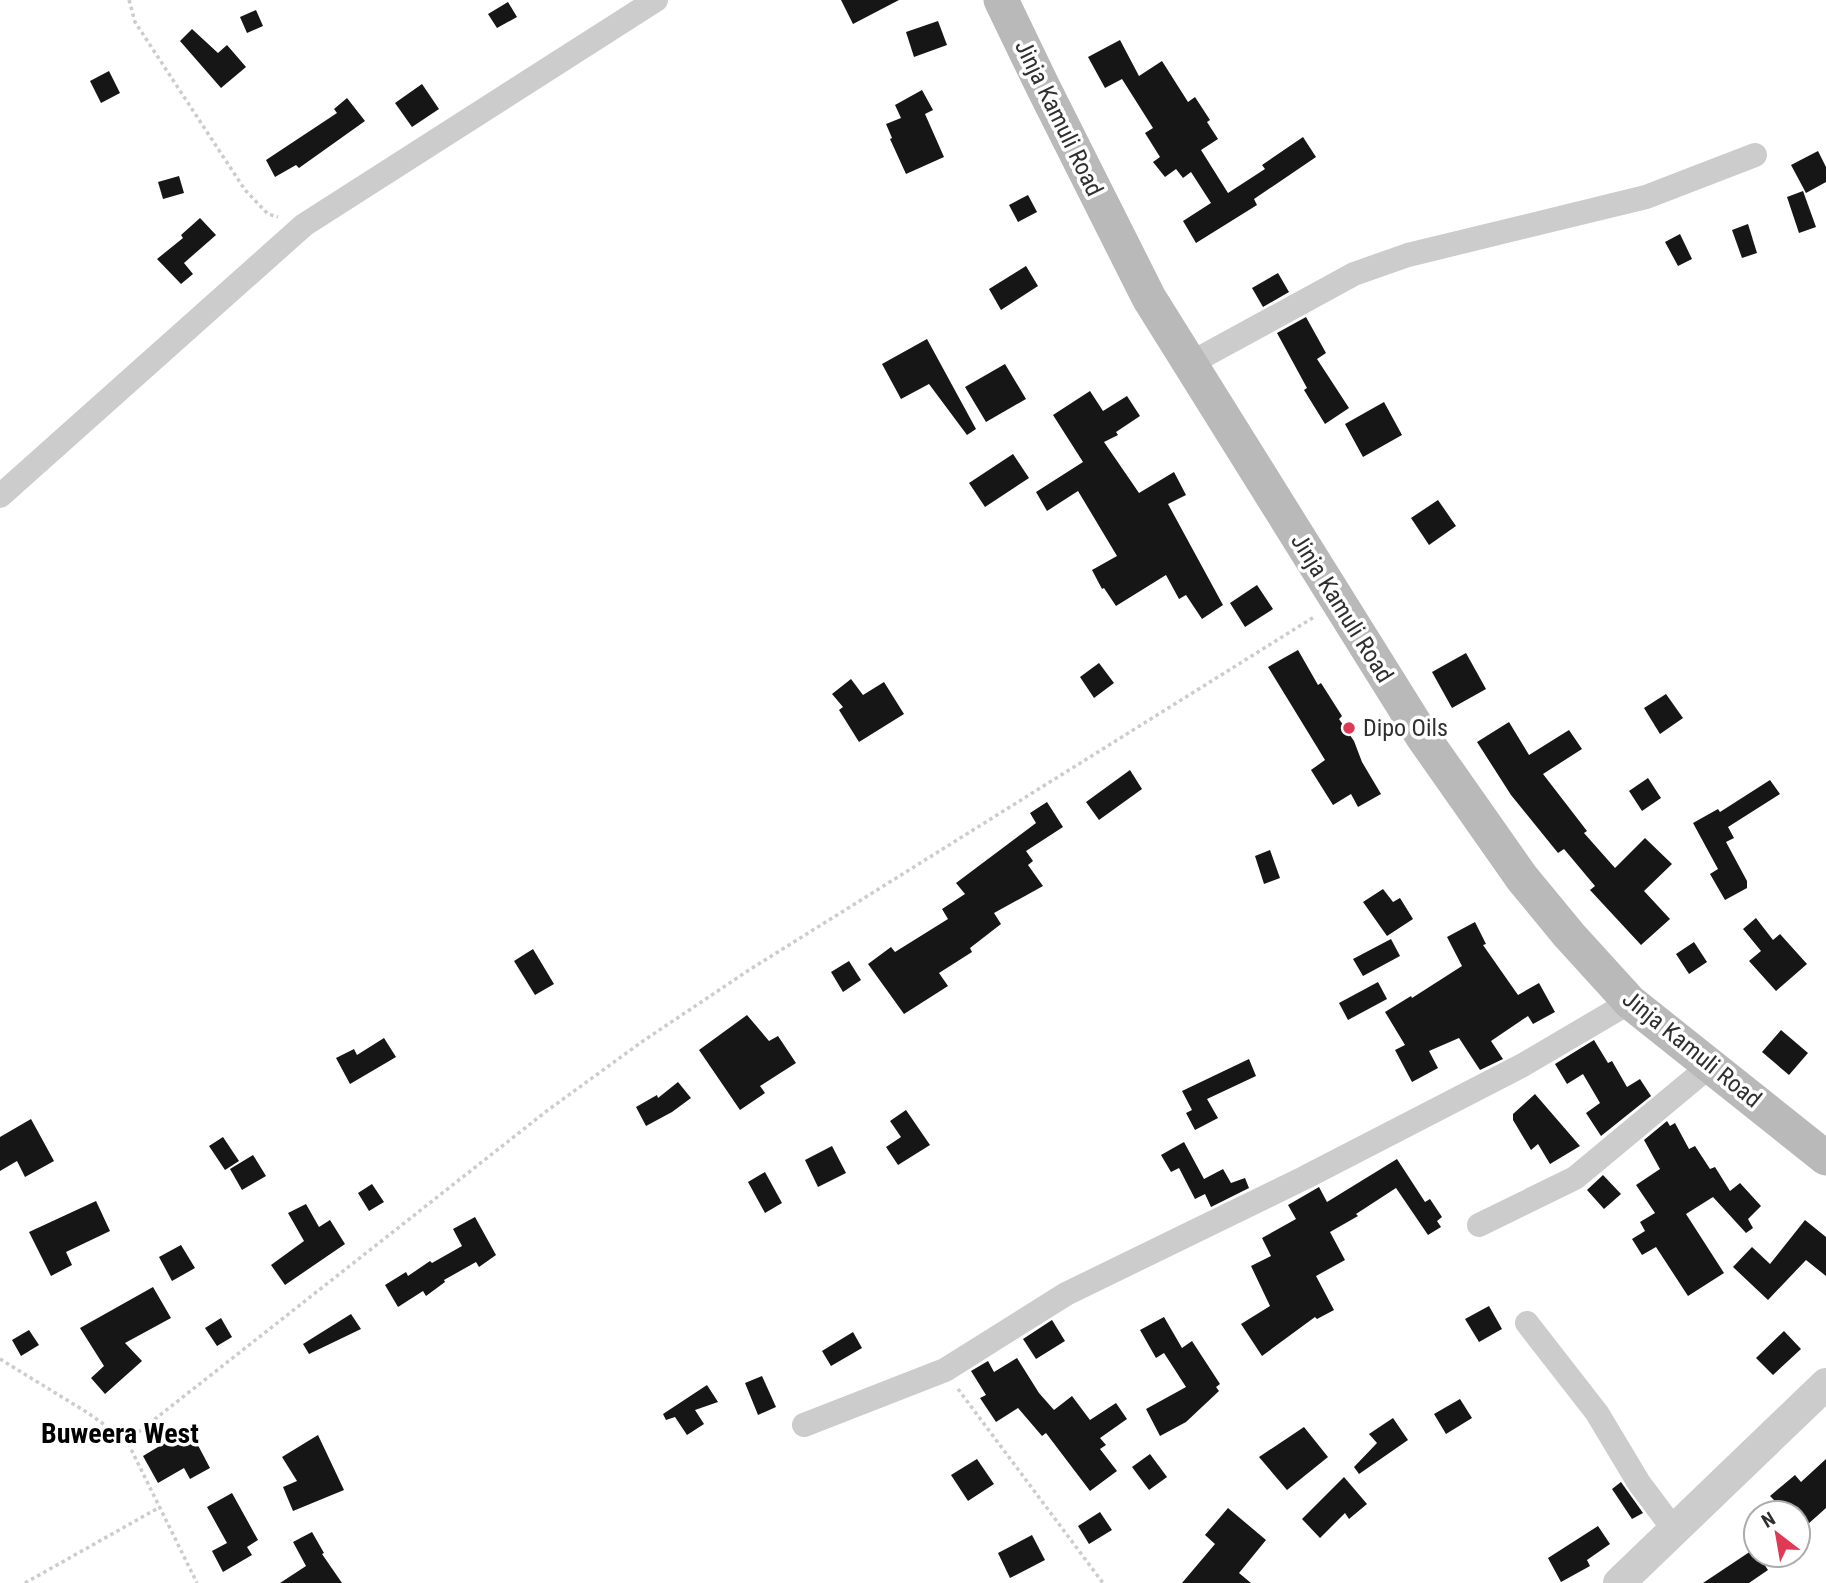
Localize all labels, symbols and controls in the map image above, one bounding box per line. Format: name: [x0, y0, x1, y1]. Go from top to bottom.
street label: Jinja Kamuli Road: [1009, 35, 1109, 201]
street label: Jinja Kamuli Road: [1285, 528, 1399, 688]
place label: Dipo Oils: [1363, 714, 1448, 742]
marker: Dipo Oils: [1341, 720, 1357, 736]
street label: Jinja Kamuli Road: [1617, 985, 1767, 1113]
district label: Buweera West: [41, 1417, 199, 1450]
north arrow: [1742, 1499, 1812, 1569]
text: N: [1758, 1507, 1779, 1533]

